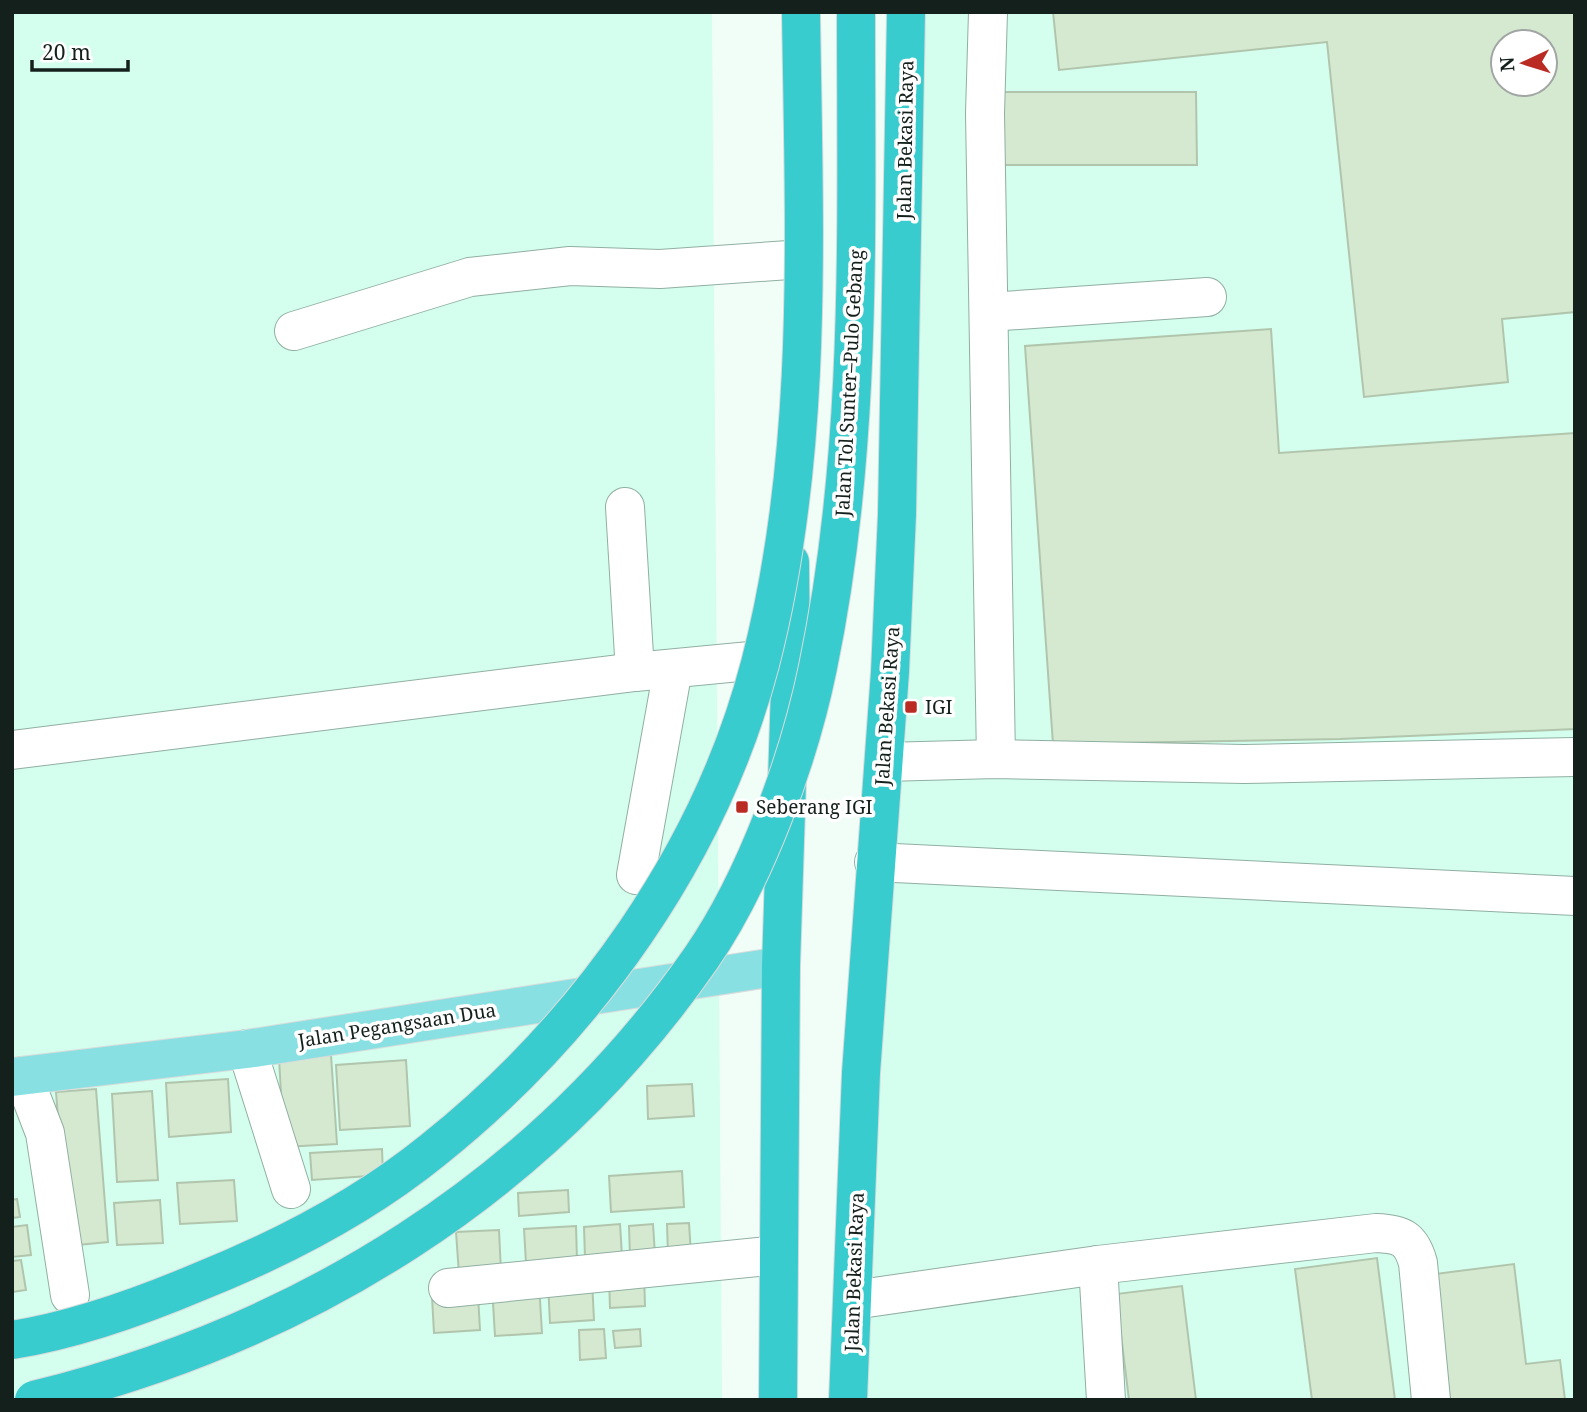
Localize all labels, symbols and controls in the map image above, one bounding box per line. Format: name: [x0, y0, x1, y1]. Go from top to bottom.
scale bar: [32, 28, 128, 72]
north arrow: [1489, 28, 1559, 98]
text: 20 m: [42, 38, 91, 66]
text: N: [1494, 56, 1521, 73]
street label: Jalan Bekasi Raya: [891, 60, 919, 221]
street label: Jalan Tol Sunter–Pulo Gebang: [829, 249, 869, 518]
street label: Jalan Bekasi Raya: [868, 626, 906, 787]
place label: IGI: [925, 694, 953, 720]
marker: IGI: [903, 699, 919, 715]
place label: Seberang IGI: [756, 794, 873, 820]
marker: Seberang IGI: [734, 799, 750, 815]
street label: Jalan Pegangsaan Dua: [295, 997, 498, 1054]
street label: Jalan Bekasi Raya: [838, 1192, 870, 1353]

